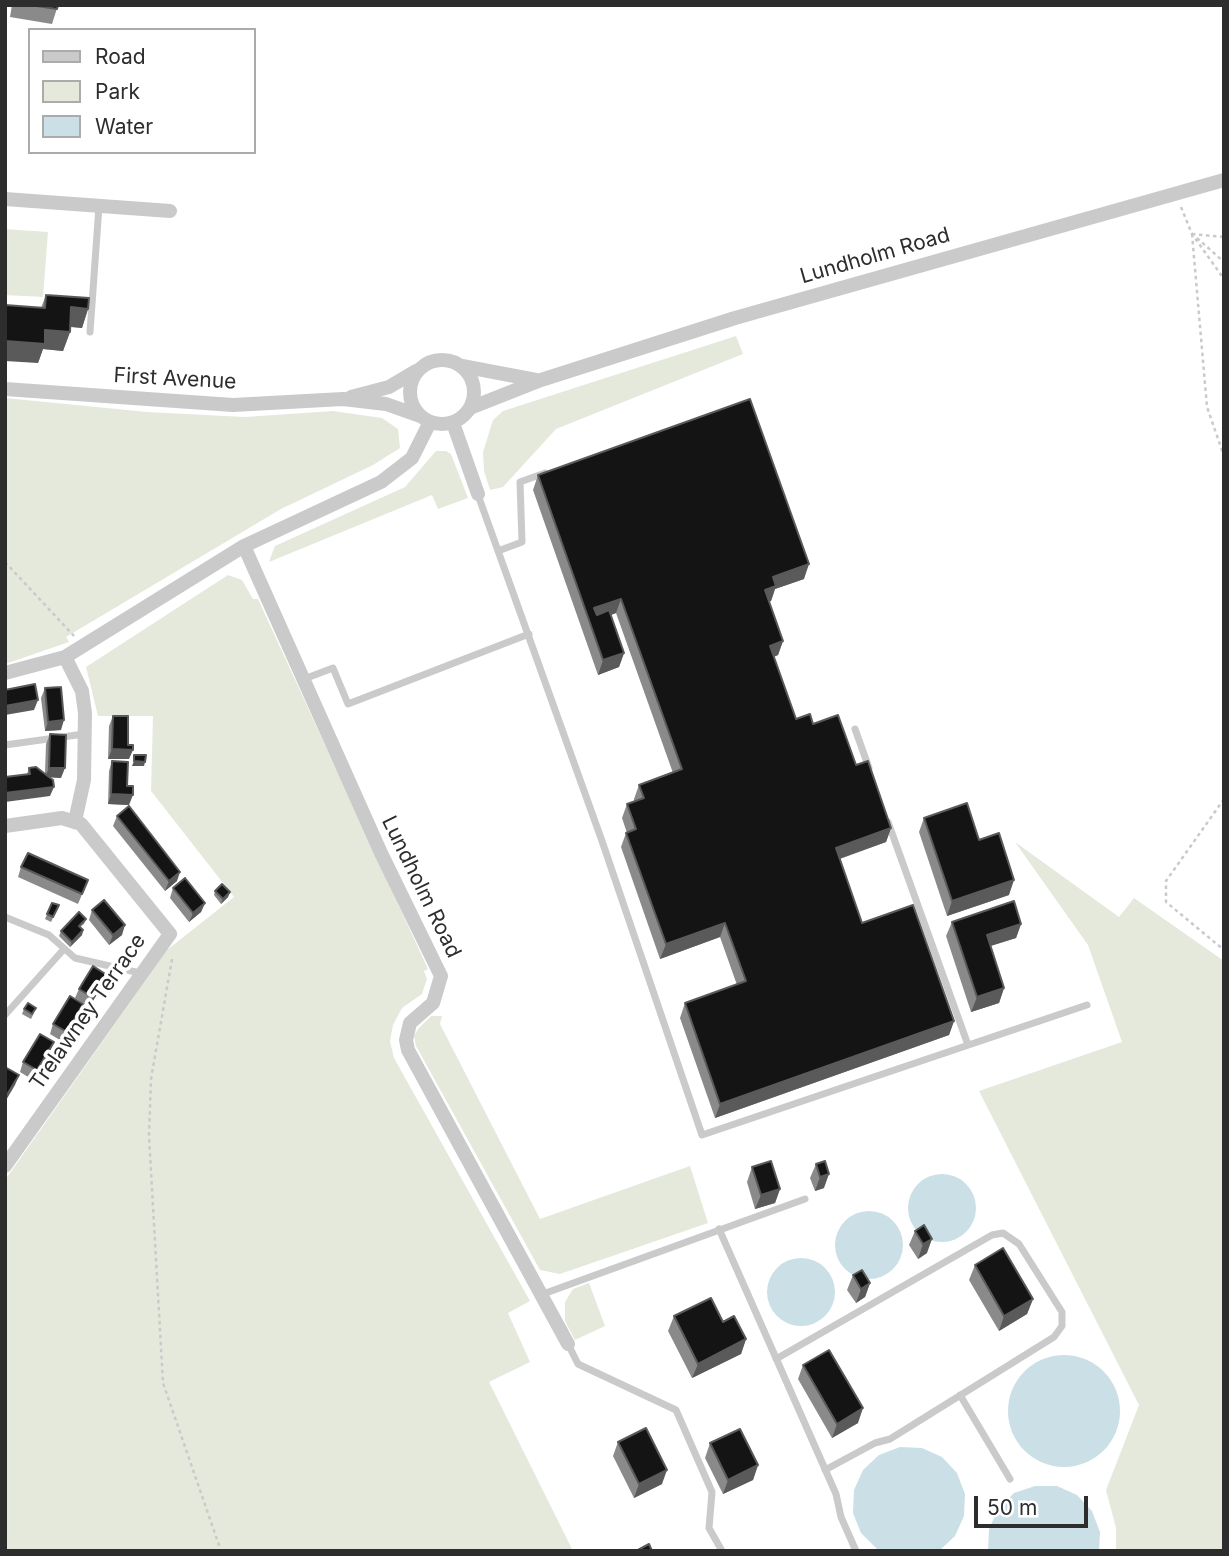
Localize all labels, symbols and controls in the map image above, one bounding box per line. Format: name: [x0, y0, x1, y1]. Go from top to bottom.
legend: [28, 28, 256, 154]
text: Road: [95, 44, 146, 69]
text: Park: [95, 79, 140, 104]
text: Water: [95, 114, 153, 139]
street label: Lundholm Road: [797, 223, 953, 289]
street label: First Avenue: [113, 363, 237, 395]
street label: Lundholm Road: [376, 812, 466, 962]
street label: Trelawney Terrace: [25, 929, 151, 1095]
scale bar: [977, 1482, 1091, 1526]
text: 50 m: [987, 1495, 1037, 1520]

